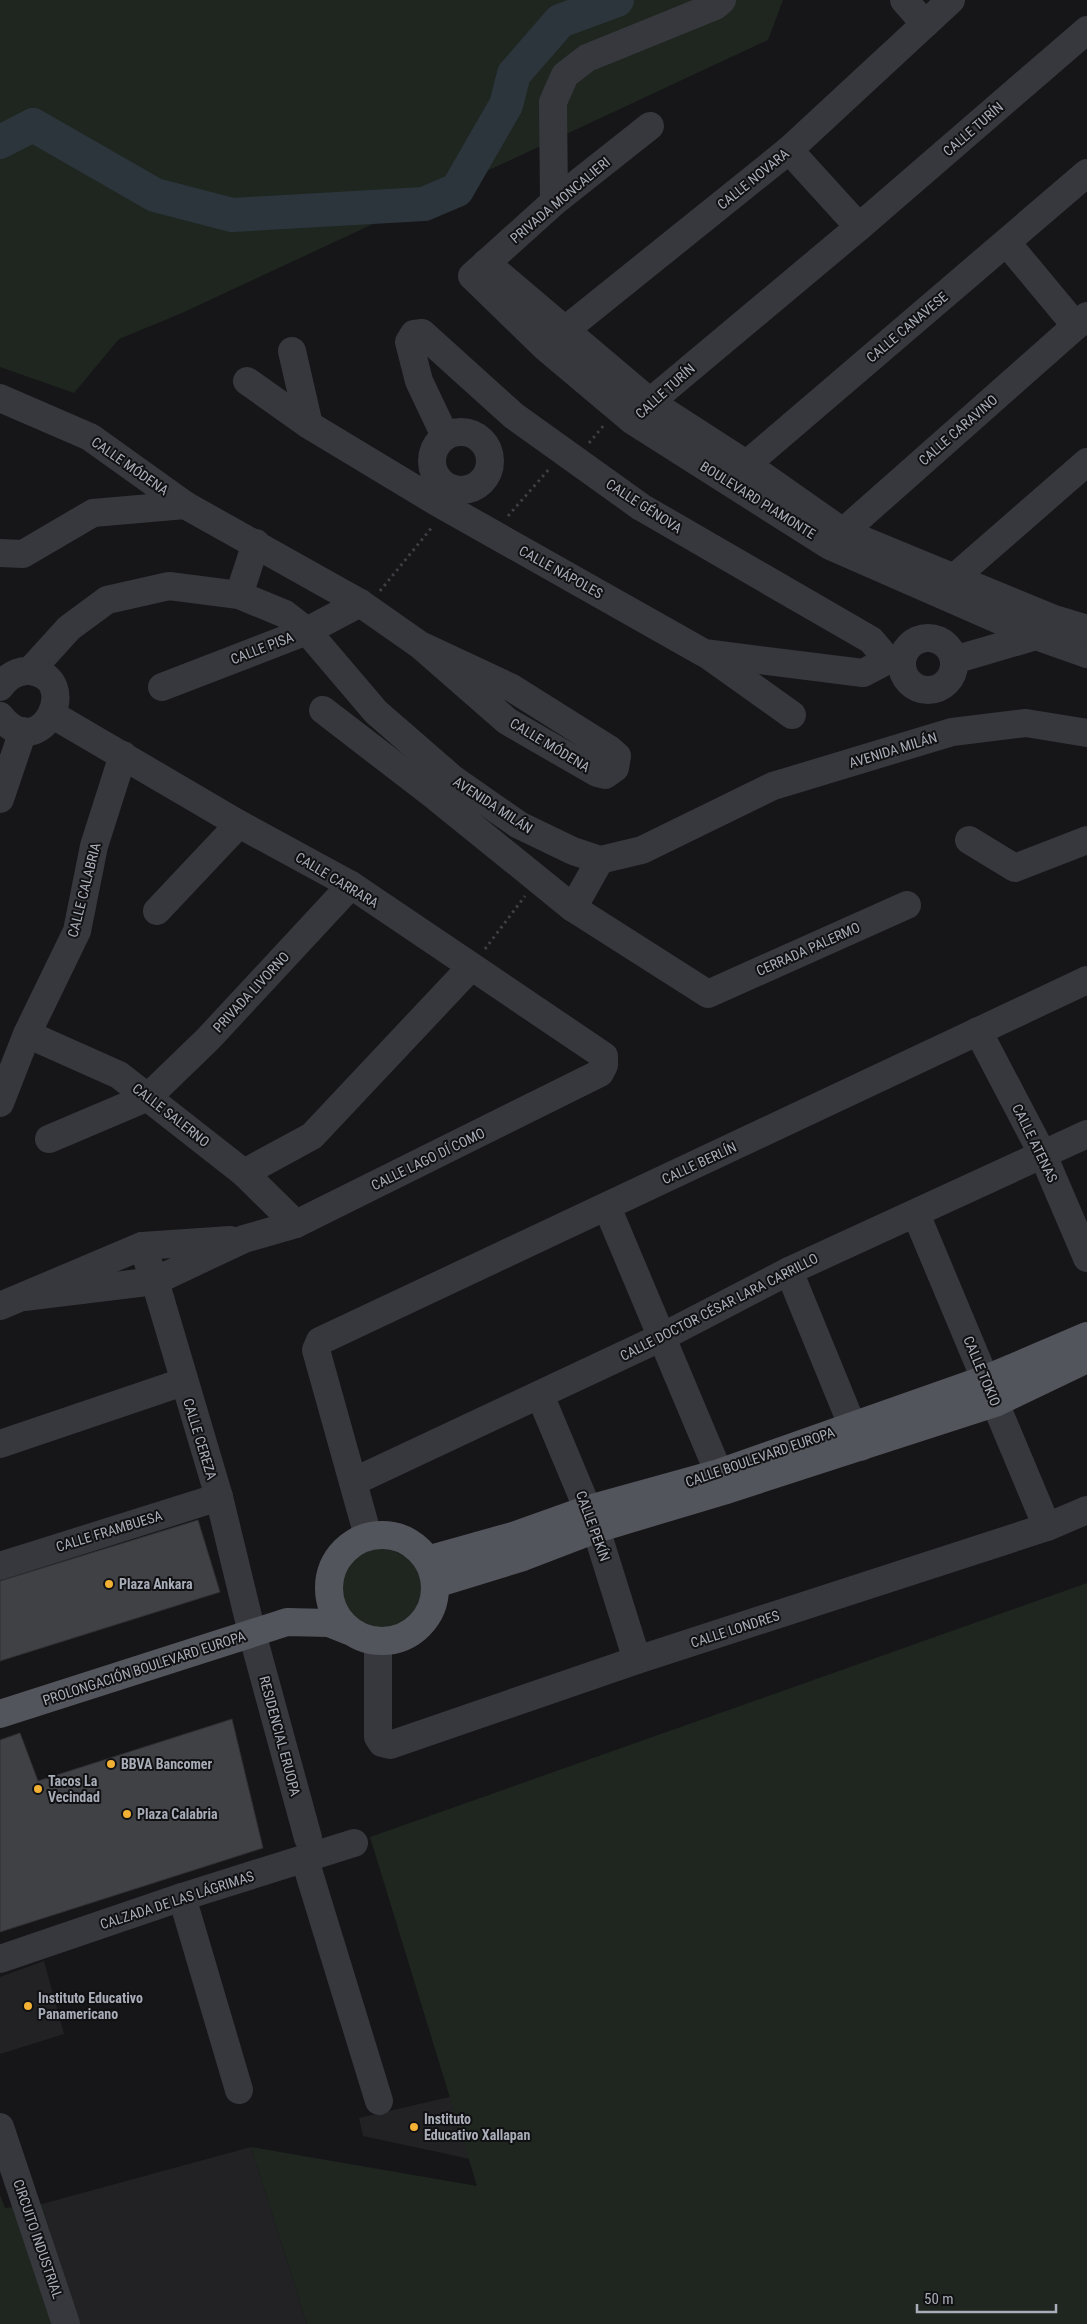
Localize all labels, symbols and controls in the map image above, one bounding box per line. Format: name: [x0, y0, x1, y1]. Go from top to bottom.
street label: CALLE TURÍN: [939, 98, 1006, 159]
street label: CALLE NOVARA: [714, 145, 792, 213]
street label: PRIVADA MONCALIERI: [507, 154, 613, 246]
street label: CALLE CANAVESE: [863, 288, 951, 366]
street label: CALLE TURÍN: [631, 360, 698, 422]
street label: CALLE CARAVINO: [915, 392, 1001, 468]
street label: CALLE MÓDENA: [88, 433, 172, 498]
street label: BOULEVARD PIAMONTE: [697, 458, 819, 542]
street label: CALLE GÉNOVA: [603, 475, 685, 536]
street label: CALLE NÁPOLES: [516, 541, 606, 602]
street label: CALLE PISA: [228, 629, 296, 667]
street label: CALLE MÓDENA: [507, 714, 593, 775]
street label: AVENIDA MILÁN: [847, 728, 939, 771]
street label: AVENIDA MILÁN: [450, 773, 536, 837]
street label: CALLE CALABRIA: [64, 841, 104, 939]
street label: CALLE CARRARA: [293, 849, 381, 911]
street label: CERRADA PALERMO: [754, 919, 862, 979]
street label: PRIVADA LIVORNO: [210, 948, 292, 1036]
street label: CALLE SALERNO: [129, 1080, 213, 1150]
street label: CALLE ATENAS: [1009, 1101, 1061, 1185]
street label: CALLE LAGO DÍ COMO: [368, 1124, 487, 1193]
street label: CALLE BERLÍN: [659, 1138, 739, 1187]
street label: CALLE DOCTOR CÉSAR LARA CARRILLO: [617, 1249, 821, 1364]
street label: CALLE TOKIO: [960, 1334, 1004, 1408]
street label: CALLE CEREZA: [180, 1396, 220, 1482]
street label: CALLE BOULEVARD EUROPA: [683, 1424, 837, 1490]
street label: CALLE PEKÍN: [573, 1488, 614, 1564]
street label: CALLE FRAMBUESA: [54, 1507, 164, 1555]
place label: Plaza Ankara: [119, 1576, 193, 1592]
marker: Plaza Ankara: [103, 1578, 115, 1590]
street label: CALLE LONDRES: [689, 1607, 781, 1651]
street label: PROLONGACIÓN BOULEVARD EUROPA: [40, 1627, 247, 1708]
street label: RESIDENCIAL ERUOPA: [256, 1674, 304, 1798]
place label: BBVA Bancomer: [121, 1756, 213, 1772]
marker: BBVA Bancomer: [105, 1758, 117, 1770]
place label: Tacos La Vecindad: [48, 1773, 100, 1805]
marker: Tacos La Vecindad: [32, 1783, 44, 1795]
place label: Plaza Calabria: [137, 1806, 218, 1822]
marker: Plaza Calabria: [121, 1808, 133, 1820]
street label: CALZADA DE LAS LÁGRIMAS: [98, 1867, 256, 1932]
place label: Instituto Educativo Panamericano: [38, 1990, 143, 2022]
marker: Instituto Educativo Panamericano: [22, 2000, 34, 2012]
place label: Instituto Educativo Xallapan: [424, 2111, 530, 2143]
marker: Instituto Educativo Xallapan: [408, 2121, 420, 2133]
street label: CIRCUITO INDUSTRIAL: [10, 2177, 66, 2301]
scale bar: [917, 2282, 1056, 2314]
text: 50 m: [924, 2290, 954, 2308]

